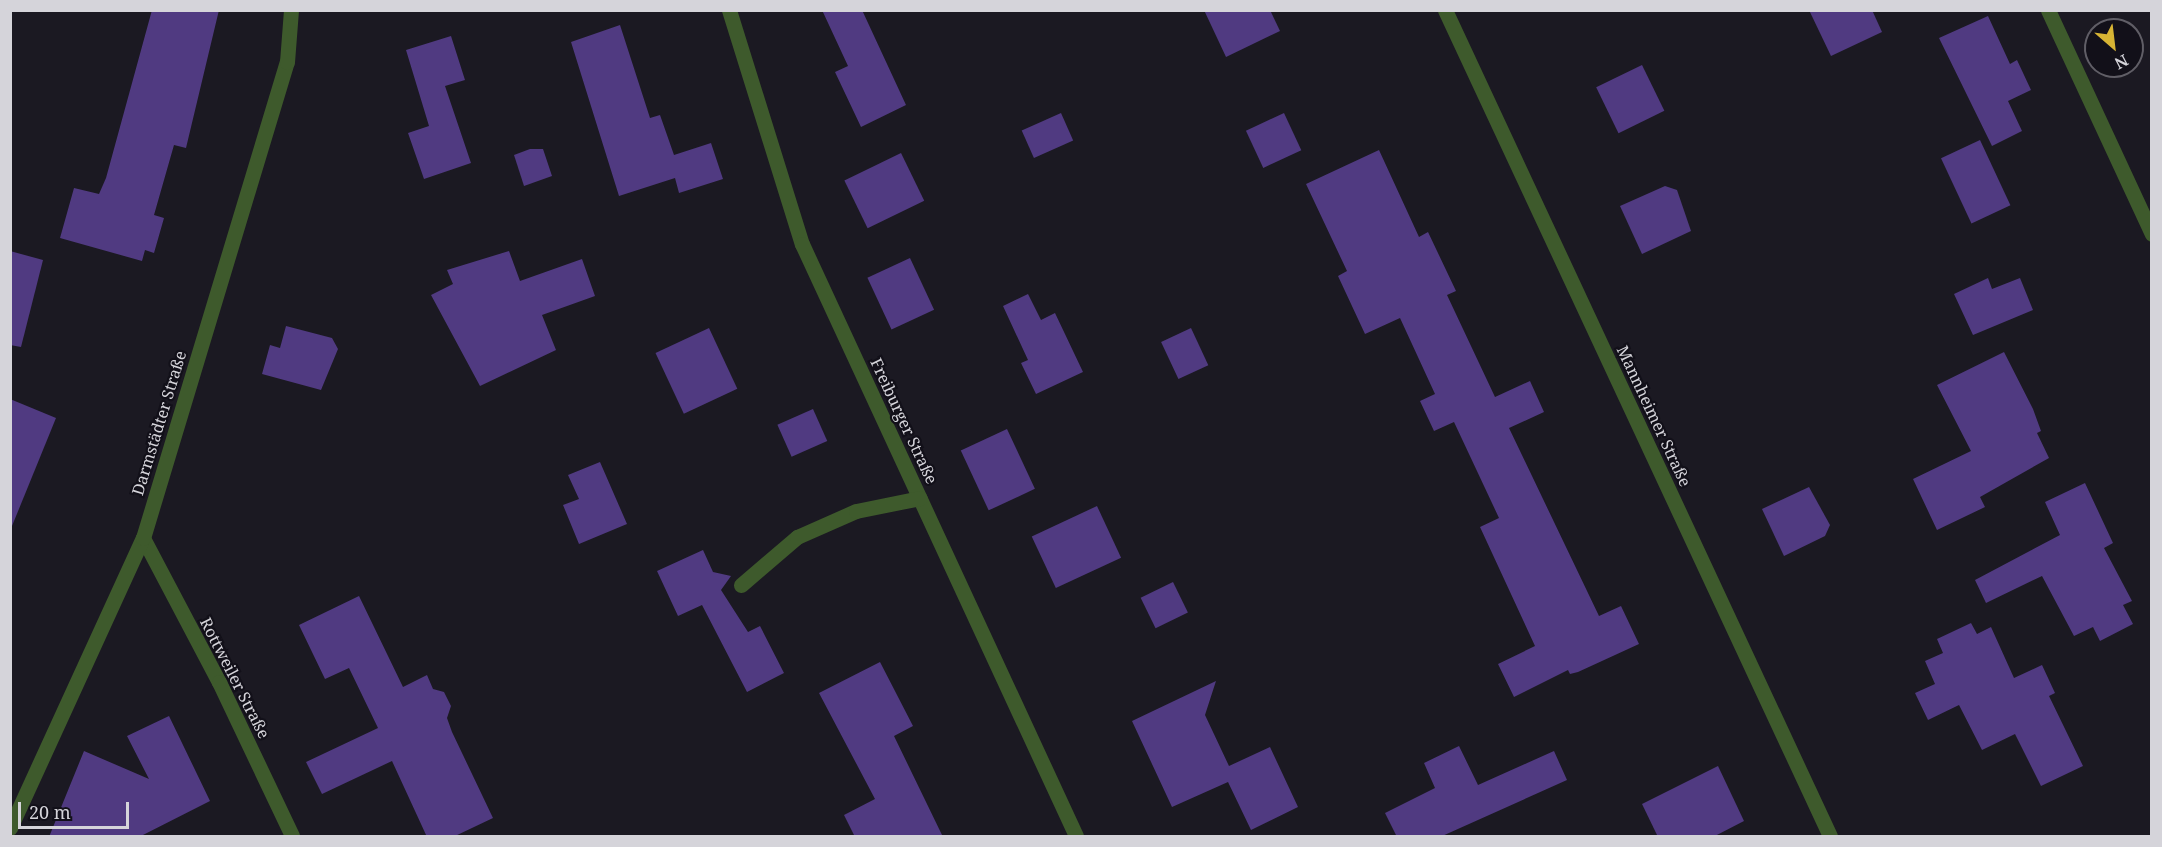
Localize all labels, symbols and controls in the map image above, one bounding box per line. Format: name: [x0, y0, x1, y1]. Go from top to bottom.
north arrow: [2084, 18, 2144, 78]
text: N: [2111, 49, 2132, 75]
street label: Mannheimer Straße: [1613, 342, 1695, 490]
street label: Darmstädter Straße: [128, 348, 190, 498]
street label: Freiburger Straße: [866, 355, 942, 487]
street label: Rottweiler Straße: [196, 614, 274, 742]
scale bar: [21, 790, 132, 828]
text: 20 m: [29, 800, 71, 824]

